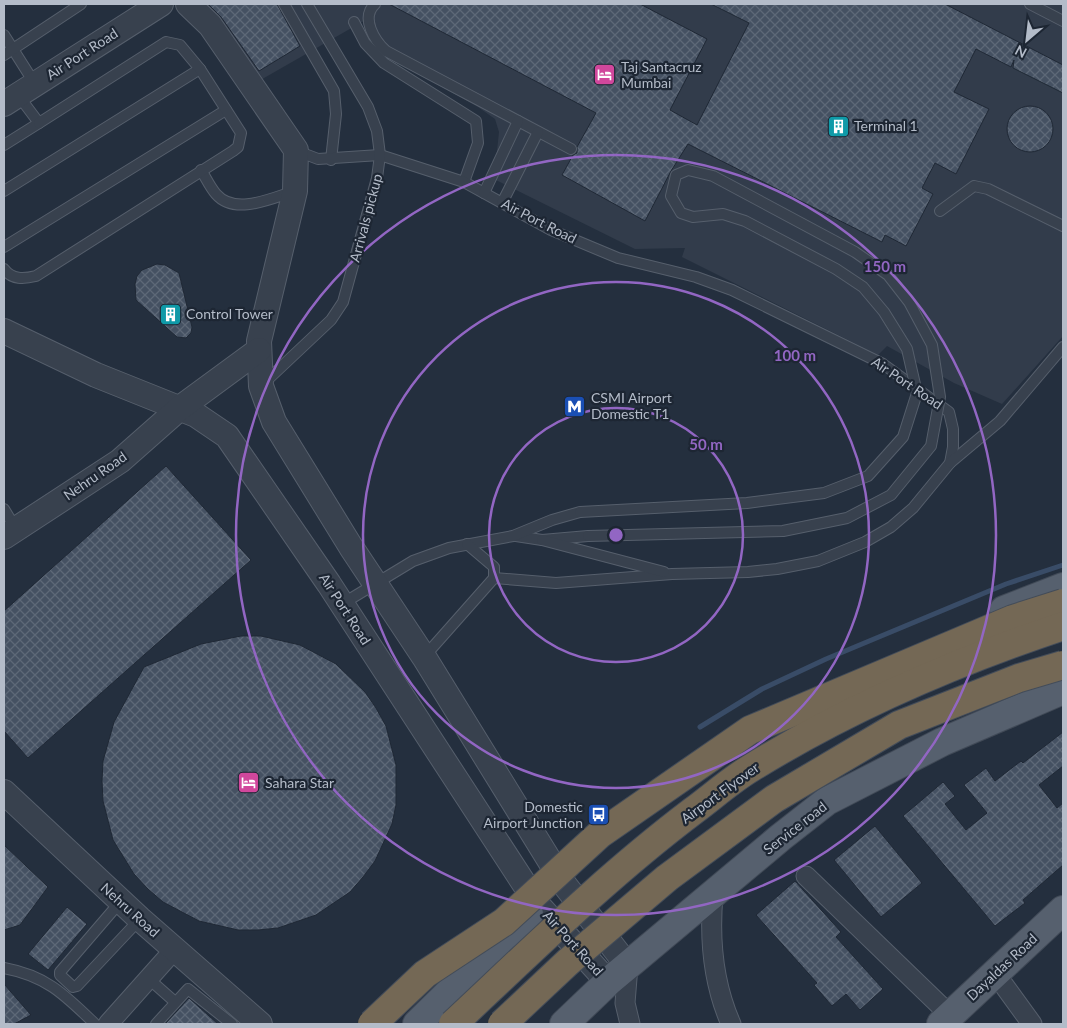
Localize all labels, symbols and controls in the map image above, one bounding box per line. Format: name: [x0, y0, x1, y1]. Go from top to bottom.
north arrow: [1002, 15, 1052, 65]
street label: Air Port Road: [43, 24, 121, 83]
text: N: [1012, 42, 1029, 62]
place label: Taj Santacruz Mumbai: [621, 58, 702, 91]
hotel icon: Taj Santacruz Mumbai: [593, 63, 617, 87]
building icon: Terminal 1: [826, 114, 850, 138]
place label: Terminal 1: [854, 117, 918, 134]
street label: Arrivals pickup: [346, 172, 385, 264]
street label: Air Port Road: [499, 194, 580, 247]
text: 150 m: [864, 257, 906, 275]
building icon: Control Tower: [158, 302, 182, 326]
place label: Control Tower: [186, 305, 273, 322]
text: 100 m: [774, 346, 816, 364]
street label: Air Port Road: [869, 353, 946, 413]
place label: CSMI Airport Domestic T1: [591, 389, 672, 422]
metro station icon: CSMI Airport Domestic T1: [563, 394, 587, 418]
text: 50 m: [689, 435, 723, 453]
street label: Nehru Road: [60, 448, 130, 504]
centre of rings: [607, 526, 625, 544]
street label: Air Port Road: [316, 570, 375, 648]
street label: Airport Flyover: [677, 758, 762, 827]
hotel icon: Sahara Star: [237, 771, 261, 795]
place label: Sahara Star: [265, 774, 334, 791]
place label: Domestic Airport Junction: [484, 798, 583, 831]
street label: Service road: [760, 798, 830, 858]
bus stop icon: Domestic Airport Junction: [587, 803, 611, 827]
street label: Nehru Road: [97, 879, 163, 940]
street label: Air Port Road: [540, 907, 607, 979]
street label: Dayaldas Road: [963, 930, 1040, 1004]

